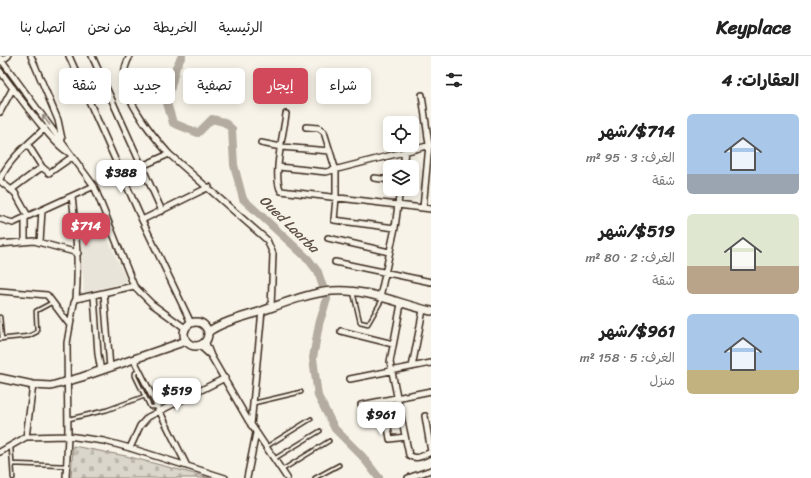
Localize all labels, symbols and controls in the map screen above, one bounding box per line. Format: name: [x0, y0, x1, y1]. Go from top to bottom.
text: Keyplace: [716, 11, 791, 44]
text: اتصل بنا: [20, 15, 66, 40]
text: من نحن: [88, 15, 131, 40]
text: الخريطة: [153, 15, 197, 40]
text: الرئيسية: [219, 15, 263, 40]
text: العقارات: 4: [722, 65, 799, 95]
chip: شقة: [59, 68, 111, 104]
chip: جديد: [119, 68, 175, 104]
chip: تصفية: [183, 68, 245, 104]
chip: إيجار: [253, 68, 308, 104]
chip: شراء: [316, 68, 371, 104]
icon: filters: [443, 69, 465, 91]
one-way arrow: [42, 114, 51, 125]
map controls: [383, 116, 419, 196]
button: locate: [383, 116, 419, 152]
text: $714/شهر: [599, 116, 675, 146]
icon: home: [719, 130, 767, 178]
text: الغرف: 3 · 95 m²: [586, 146, 675, 169]
pin: $388: [97, 160, 145, 194]
button: layers: [383, 160, 419, 196]
text: $388: [105, 161, 137, 184]
text: شقة: [652, 169, 675, 192]
water label: Oued Laarba: [253, 189, 326, 261]
pin: $714: [62, 213, 110, 247]
text: $714: [71, 214, 101, 237]
text: $519/شهر: [599, 216, 675, 246]
icon: home: [719, 230, 767, 278]
text: الغرف: 2 · 80 m²: [585, 246, 675, 269]
text: شقة: [652, 269, 675, 292]
text: $961/شهر: [599, 316, 675, 346]
icon: home: [719, 330, 767, 378]
text: الغرف: 5 · 158 m²: [580, 346, 675, 369]
text: منزل: [649, 369, 675, 392]
pin: $519: [153, 378, 201, 412]
text: $519: [162, 379, 192, 402]
pin: $961: [357, 402, 405, 436]
text: $961: [366, 403, 396, 426]

